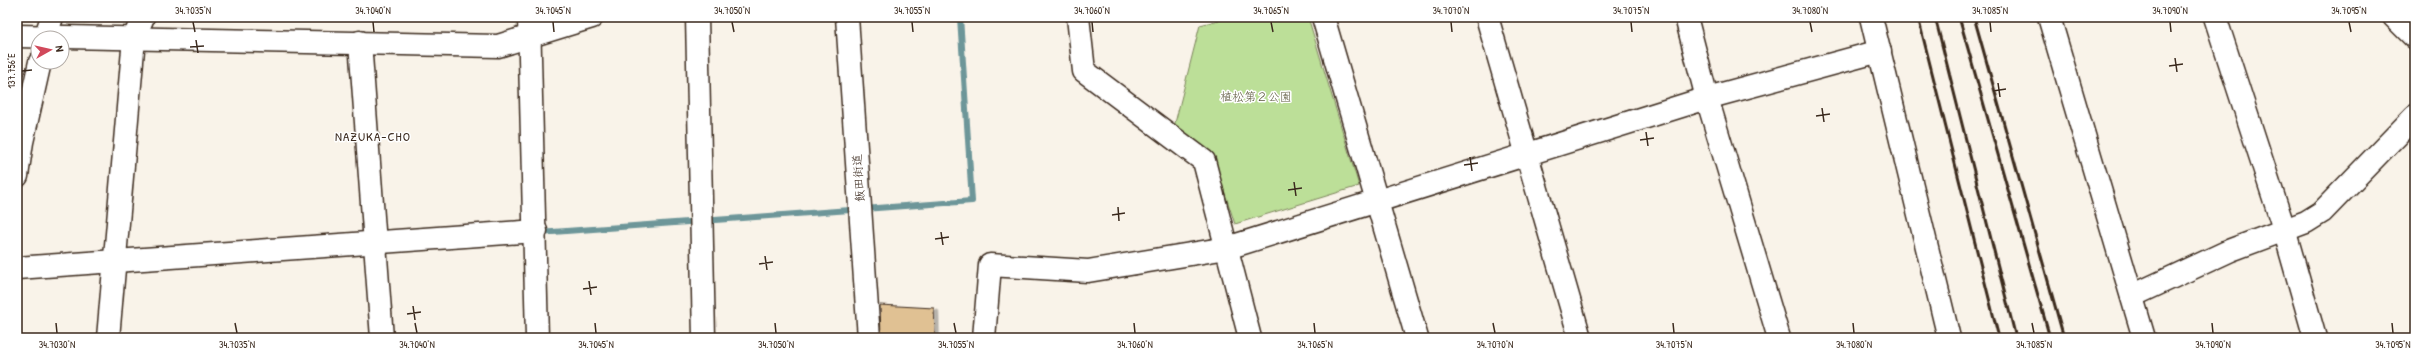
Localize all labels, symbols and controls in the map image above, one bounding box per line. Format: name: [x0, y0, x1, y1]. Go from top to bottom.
text: 34.7035°N: [175, 4, 211, 17]
text: 34.7040°N: [355, 4, 391, 17]
text: 34.7045°N: [535, 4, 571, 17]
text: 34.7050°N: [714, 4, 750, 17]
text: 34.7055°N: [894, 4, 930, 17]
text: 34.7060°N: [1074, 4, 1110, 17]
text: 34.7065°N: [1253, 4, 1289, 17]
text: 34.7070°N: [1433, 4, 1469, 17]
text: 34.7075°N: [1613, 4, 1649, 17]
text: 34.7080°N: [1792, 4, 1828, 17]
text: 34.7085°N: [1972, 4, 2008, 17]
text: 34.7090°N: [2152, 4, 2188, 17]
text: 34.7095°N: [2331, 4, 2367, 17]
north arrow: [30, 30, 70, 70]
text: N: [53, 45, 67, 53]
text: 137.756°E: [5, 53, 18, 89]
park label: 植松第２公園: [1220, 88, 1292, 105]
district label: NAZUKA-CHO: [335, 127, 411, 145]
street label: 飯田街道: [848, 153, 868, 203]
text: 34.7030°N: [39, 338, 75, 351]
text: 34.7035°N: [219, 338, 255, 351]
text: 34.7040°N: [399, 338, 435, 351]
text: 34.7045°N: [578, 338, 614, 351]
text: 34.7050°N: [758, 338, 794, 351]
text: 34.7055°N: [938, 338, 974, 351]
text: 34.7060°N: [1117, 338, 1153, 351]
text: 34.7065°N: [1297, 338, 1333, 351]
text: 34.7070°N: [1477, 338, 1513, 351]
text: 34.7075°N: [1656, 338, 1692, 351]
text: 34.7080°N: [1836, 338, 1872, 351]
text: 34.7085°N: [2016, 338, 2052, 351]
text: 34.7090°N: [2195, 338, 2231, 351]
text: 34.7095°N: [2375, 338, 2411, 351]

